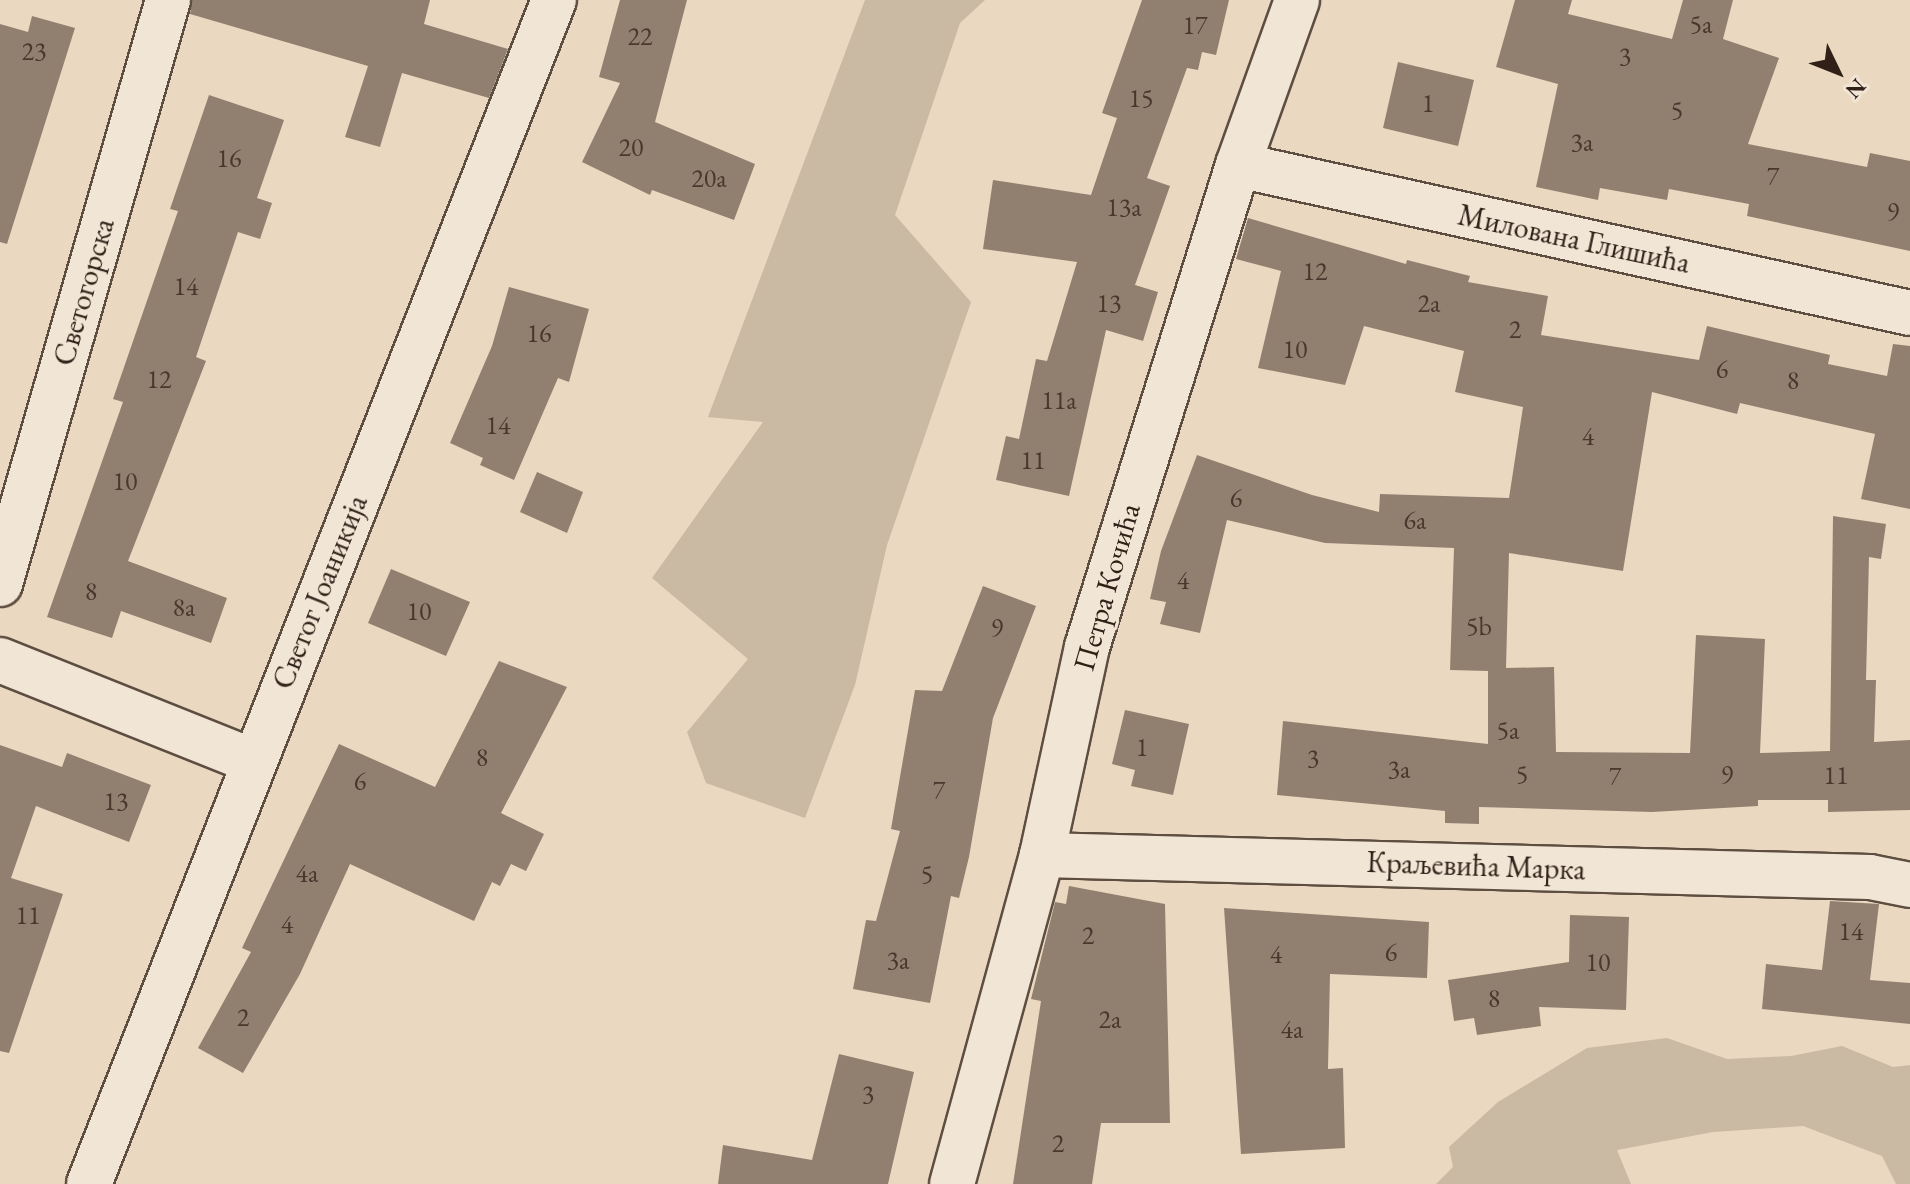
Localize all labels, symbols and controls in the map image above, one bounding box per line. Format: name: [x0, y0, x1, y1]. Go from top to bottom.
house number: 5a: [1690, 9, 1712, 41]
house number: 17: [1183, 10, 1207, 42]
house number: 22: [628, 21, 652, 53]
north arrow: [1798, 32, 1878, 112]
house number: 23: [22, 36, 46, 68]
house number: 3: [1619, 41, 1631, 73]
text: N: [1839, 72, 1873, 105]
house number: 15: [1129, 83, 1153, 115]
house number: 1: [1422, 88, 1434, 120]
house number: 5: [1671, 95, 1683, 127]
house number: 3a: [1571, 127, 1593, 159]
house number: 20: [619, 132, 643, 164]
house number: 16: [217, 143, 241, 175]
house number: 7: [1767, 161, 1779, 193]
house number: 20a: [691, 163, 727, 195]
house number: 13a: [1106, 192, 1142, 224]
street label: Милована Глишића: [1455, 197, 1693, 281]
house number: 9: [1887, 197, 1899, 229]
street label: Светогорска: [46, 214, 122, 370]
house number: 12: [1303, 256, 1327, 288]
house number: 14: [174, 271, 198, 303]
house number: 13: [1097, 288, 1121, 320]
house number: 2a: [1418, 288, 1440, 320]
house number: 2: [1509, 314, 1521, 346]
house number: 16: [527, 318, 551, 350]
house number: 10: [1283, 334, 1307, 366]
house number: 6: [1716, 354, 1728, 386]
house number: 12: [147, 364, 171, 396]
house number: 8: [1787, 365, 1799, 397]
house number: 11a: [1041, 385, 1077, 417]
house number: 14: [486, 410, 510, 442]
house number: 4: [1582, 421, 1594, 453]
house number: 11: [1021, 445, 1045, 477]
house number: 10: [113, 466, 137, 498]
house number: 6: [1230, 483, 1242, 515]
street label: Светог Јоаникија: [265, 490, 375, 694]
street label: Петра Кочића: [1066, 499, 1148, 675]
house number: 6a: [1404, 505, 1426, 537]
house number: 4: [1177, 565, 1189, 597]
house number: 8: [85, 576, 97, 608]
house number: 8a: [173, 592, 195, 624]
house number: 10: [407, 596, 431, 628]
house number: 5b: [1466, 611, 1492, 643]
house number: 9: [991, 613, 1003, 645]
house number: 5a: [1497, 715, 1519, 747]
house number: 1: [1136, 732, 1148, 764]
house number: 8: [476, 742, 488, 774]
house number: 3: [1307, 743, 1319, 775]
house number: 3a: [1388, 754, 1410, 786]
house number: 5: [1516, 759, 1528, 791]
house number: 9: [1721, 760, 1733, 792]
house number: 11: [1824, 760, 1848, 792]
house number: 7: [1609, 761, 1621, 793]
house number: 6: [354, 766, 366, 798]
house number: 7: [933, 775, 945, 807]
house number: 13: [104, 786, 128, 818]
street label: Краљевића Марка: [1366, 844, 1586, 888]
house number: 4a: [296, 858, 318, 890]
house number: 5: [921, 859, 933, 891]
house number: 11: [16, 900, 40, 932]
house number: 4: [281, 909, 293, 941]
house number: 14: [1839, 916, 1863, 948]
house number: 2: [1082, 920, 1094, 952]
house number: 6: [1385, 937, 1397, 969]
house number: 4: [1270, 939, 1282, 971]
house number: 3a: [887, 945, 909, 977]
house number: 10: [1586, 947, 1610, 979]
house number: 8: [1488, 983, 1500, 1015]
house number: 2: [237, 1002, 249, 1034]
house number: 2a: [1099, 1004, 1121, 1036]
house number: 4a: [1281, 1014, 1303, 1046]
house number: 3: [862, 1079, 874, 1111]
house number: 2: [1052, 1128, 1064, 1160]

